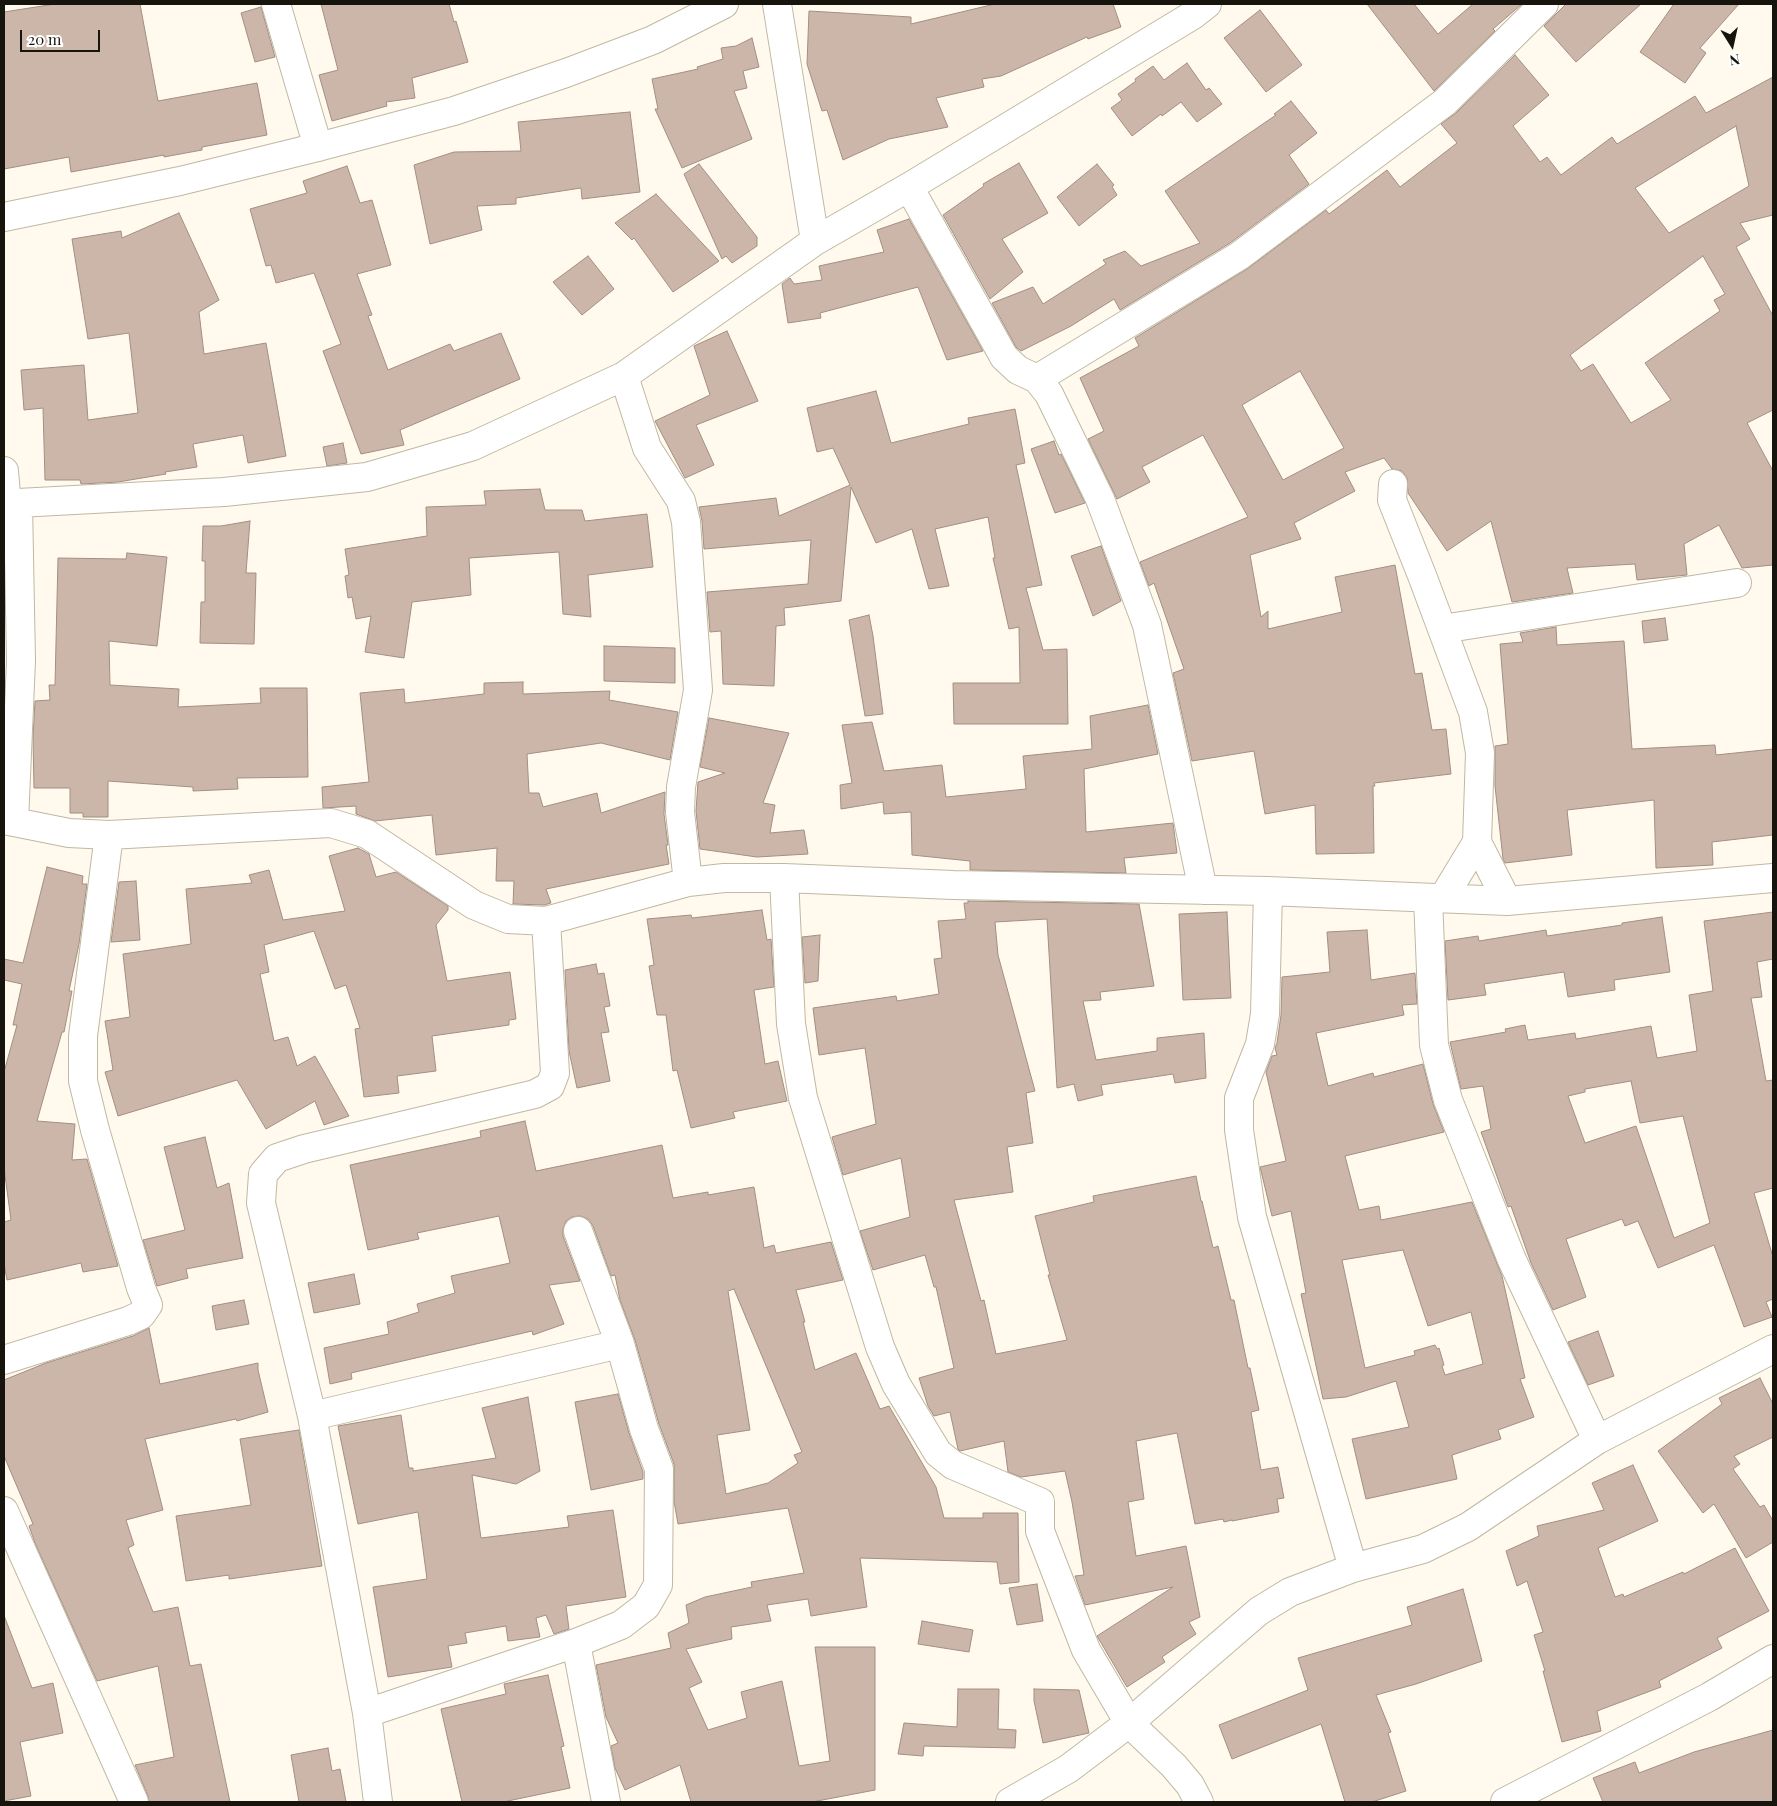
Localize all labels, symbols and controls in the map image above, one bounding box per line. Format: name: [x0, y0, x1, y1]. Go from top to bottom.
scale bar: [22, 20, 102, 52]
north arrow: [1707, 20, 1757, 70]
text: 20 m: [28, 29, 61, 49]
text: N: [1728, 50, 1741, 70]

